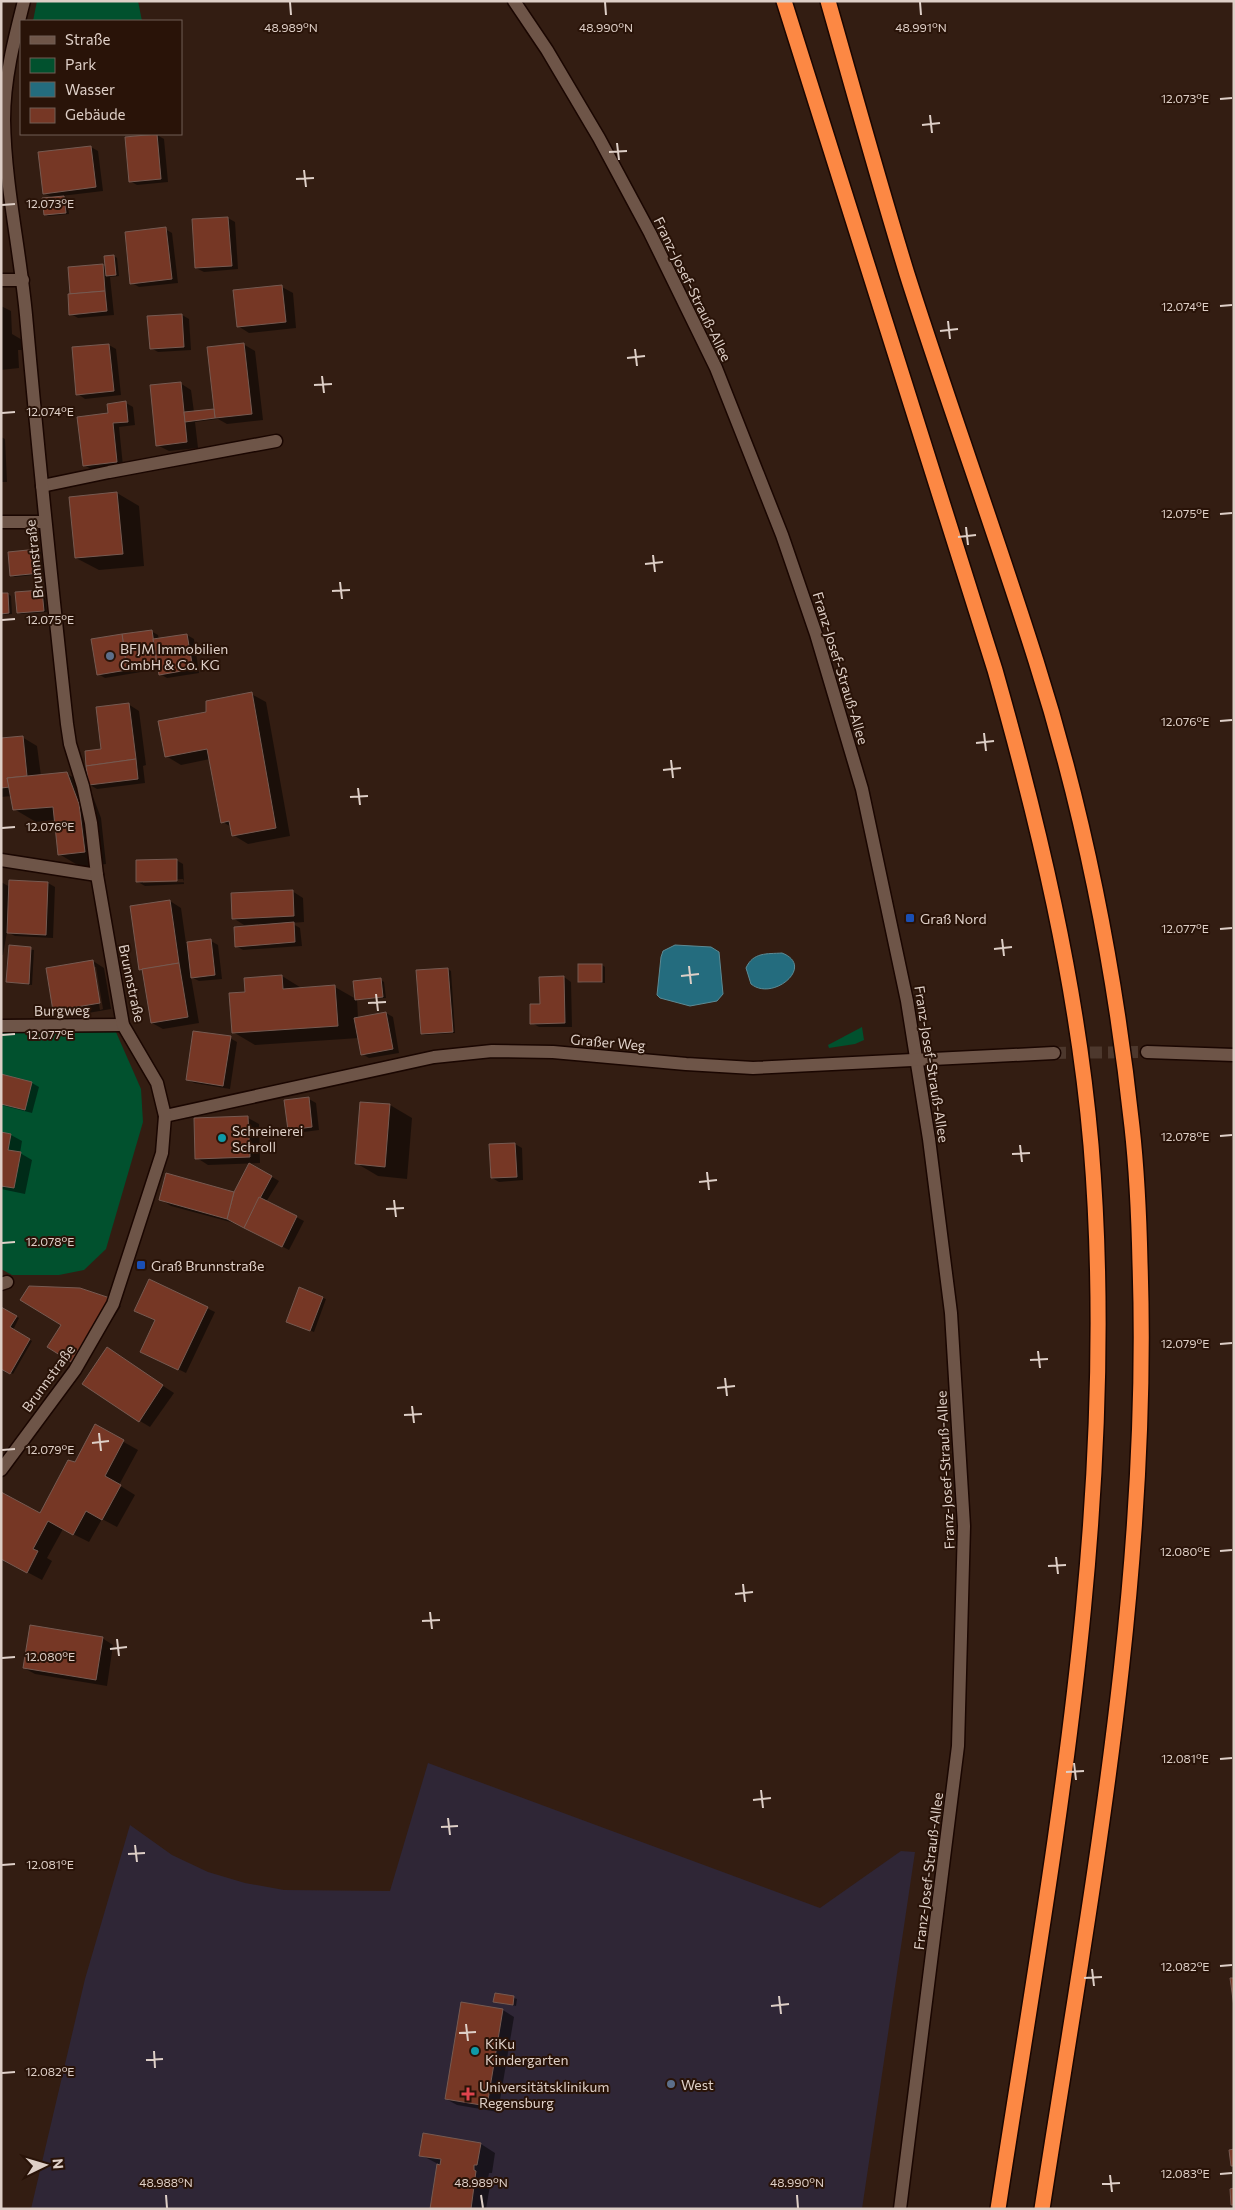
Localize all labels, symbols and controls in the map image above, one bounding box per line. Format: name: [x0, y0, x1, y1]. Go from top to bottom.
legend: [20, 20, 182, 135]
text: 48.989°N: [264, 20, 318, 34]
text: 48.990°N: [579, 20, 633, 34]
text: 48.991°N: [895, 20, 947, 34]
text: Straße: [65, 30, 111, 48]
text: Park: [65, 55, 96, 73]
text: Wasser: [65, 80, 115, 98]
text: 12.073°E: [1161, 91, 1209, 105]
text: Gebäude: [65, 105, 126, 123]
text: 12.073°E: [26, 196, 74, 210]
street label: Franz-Josef-Strauß-Allee: [651, 214, 735, 364]
text: 12.074°E: [1161, 299, 1209, 313]
text: 12.074°E: [26, 404, 74, 418]
text: 12.075°E: [1161, 506, 1209, 520]
street label: Brunnstraße: [21, 519, 47, 599]
street label: Franz-Josef-Strauß-Allee: [810, 590, 872, 746]
text: 12.075°E: [26, 612, 74, 626]
place label: BFJM Immobilien GmbH & Co. KG: [120, 640, 228, 673]
marker: BFJM Immobilien GmbH & Co. KG: [104, 650, 116, 662]
text: 12.076°E: [1161, 714, 1209, 728]
text: 12.076°E: [26, 819, 74, 833]
place label: Graß Nord: [920, 910, 987, 927]
marker: Graß Nord: [904, 912, 916, 924]
text: 12.077°E: [1161, 921, 1209, 935]
street label: Brunnstraße: [115, 942, 149, 1024]
street label: Franz-Josef-Strauß-Allee: [911, 984, 953, 1144]
street label: Burgweg: [34, 1001, 91, 1019]
text: 12.077°E: [26, 1027, 74, 1041]
street label: Graßer Weg: [570, 1030, 647, 1054]
place label: Schreinerei Schroll: [232, 1122, 303, 1155]
text: 12.078°E: [1161, 1129, 1209, 1143]
marker: Schreinerei Schroll: [216, 1132, 228, 1144]
text: 12.078°E: [26, 1234, 74, 1248]
place label: Graß Brunnstraße: [151, 1257, 264, 1274]
marker: Graß Brunnstraße: [135, 1259, 147, 1271]
text: 12.079°E: [1161, 1336, 1209, 1350]
street label: Brunnstraße: [18, 1341, 78, 1415]
street label: Franz-Josef-Strauß-Allee: [932, 1390, 958, 1550]
text: 12.079°E: [26, 1442, 74, 1456]
text: 12.080°E: [1160, 1544, 1210, 1558]
text: 12.080°E: [25, 1649, 75, 1663]
text: 12.081°E: [1161, 1751, 1209, 1765]
street label: Franz-Josef-Strauß-Allee: [910, 1791, 946, 1951]
text: 12.081°E: [26, 1857, 74, 1871]
text: 12.082°E: [1160, 1959, 1210, 1973]
place label: KiKu Kindergarten: [485, 2035, 569, 2068]
marker: KiKu Kindergarten: [469, 2045, 481, 2057]
text: 12.082°E: [25, 2064, 75, 2078]
place label: West: [681, 2076, 714, 2093]
place label: Universitätsklinikum Regensburg: [479, 2078, 610, 2111]
marker: West: [665, 2078, 677, 2090]
marker: Universitätsklinikum Regensburg: [461, 2087, 475, 2101]
north arrow: [20, 2140, 70, 2190]
text: N: [50, 2158, 67, 2170]
text: 12.083°E: [1160, 2166, 1210, 2180]
text: 48.988°N: [139, 2175, 193, 2189]
text: 48.989°N: [454, 2175, 508, 2189]
text: 48.990°N: [770, 2175, 824, 2189]

